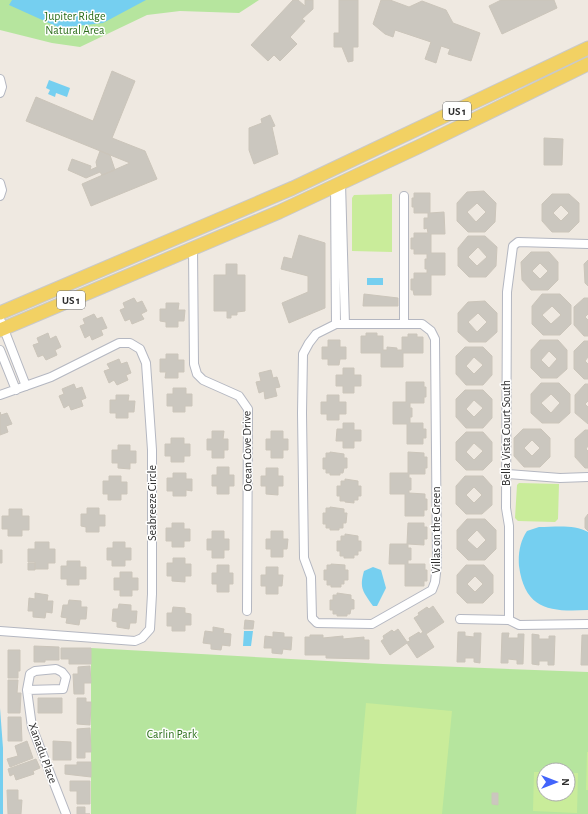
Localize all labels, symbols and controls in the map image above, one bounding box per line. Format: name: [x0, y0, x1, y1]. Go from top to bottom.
park label: Jupiter Ridge Natural Area: [45, 10, 105, 36]
road number: US 1: [443, 102, 471, 120]
road number: US 1: [57, 291, 85, 309]
street label: Bella Vista Court South: [500, 380, 512, 486]
street label: Ocean Cove Drive: [240, 411, 254, 491]
street label: Seabreeze Circle: [146, 465, 158, 541]
street label: Villas on the Green: [430, 486, 442, 574]
street label: Xanadu Place: [27, 721, 59, 785]
park label: Carlin Park: [147, 728, 198, 740]
north arrow: [536, 762, 576, 802]
text: N: [560, 778, 571, 786]

